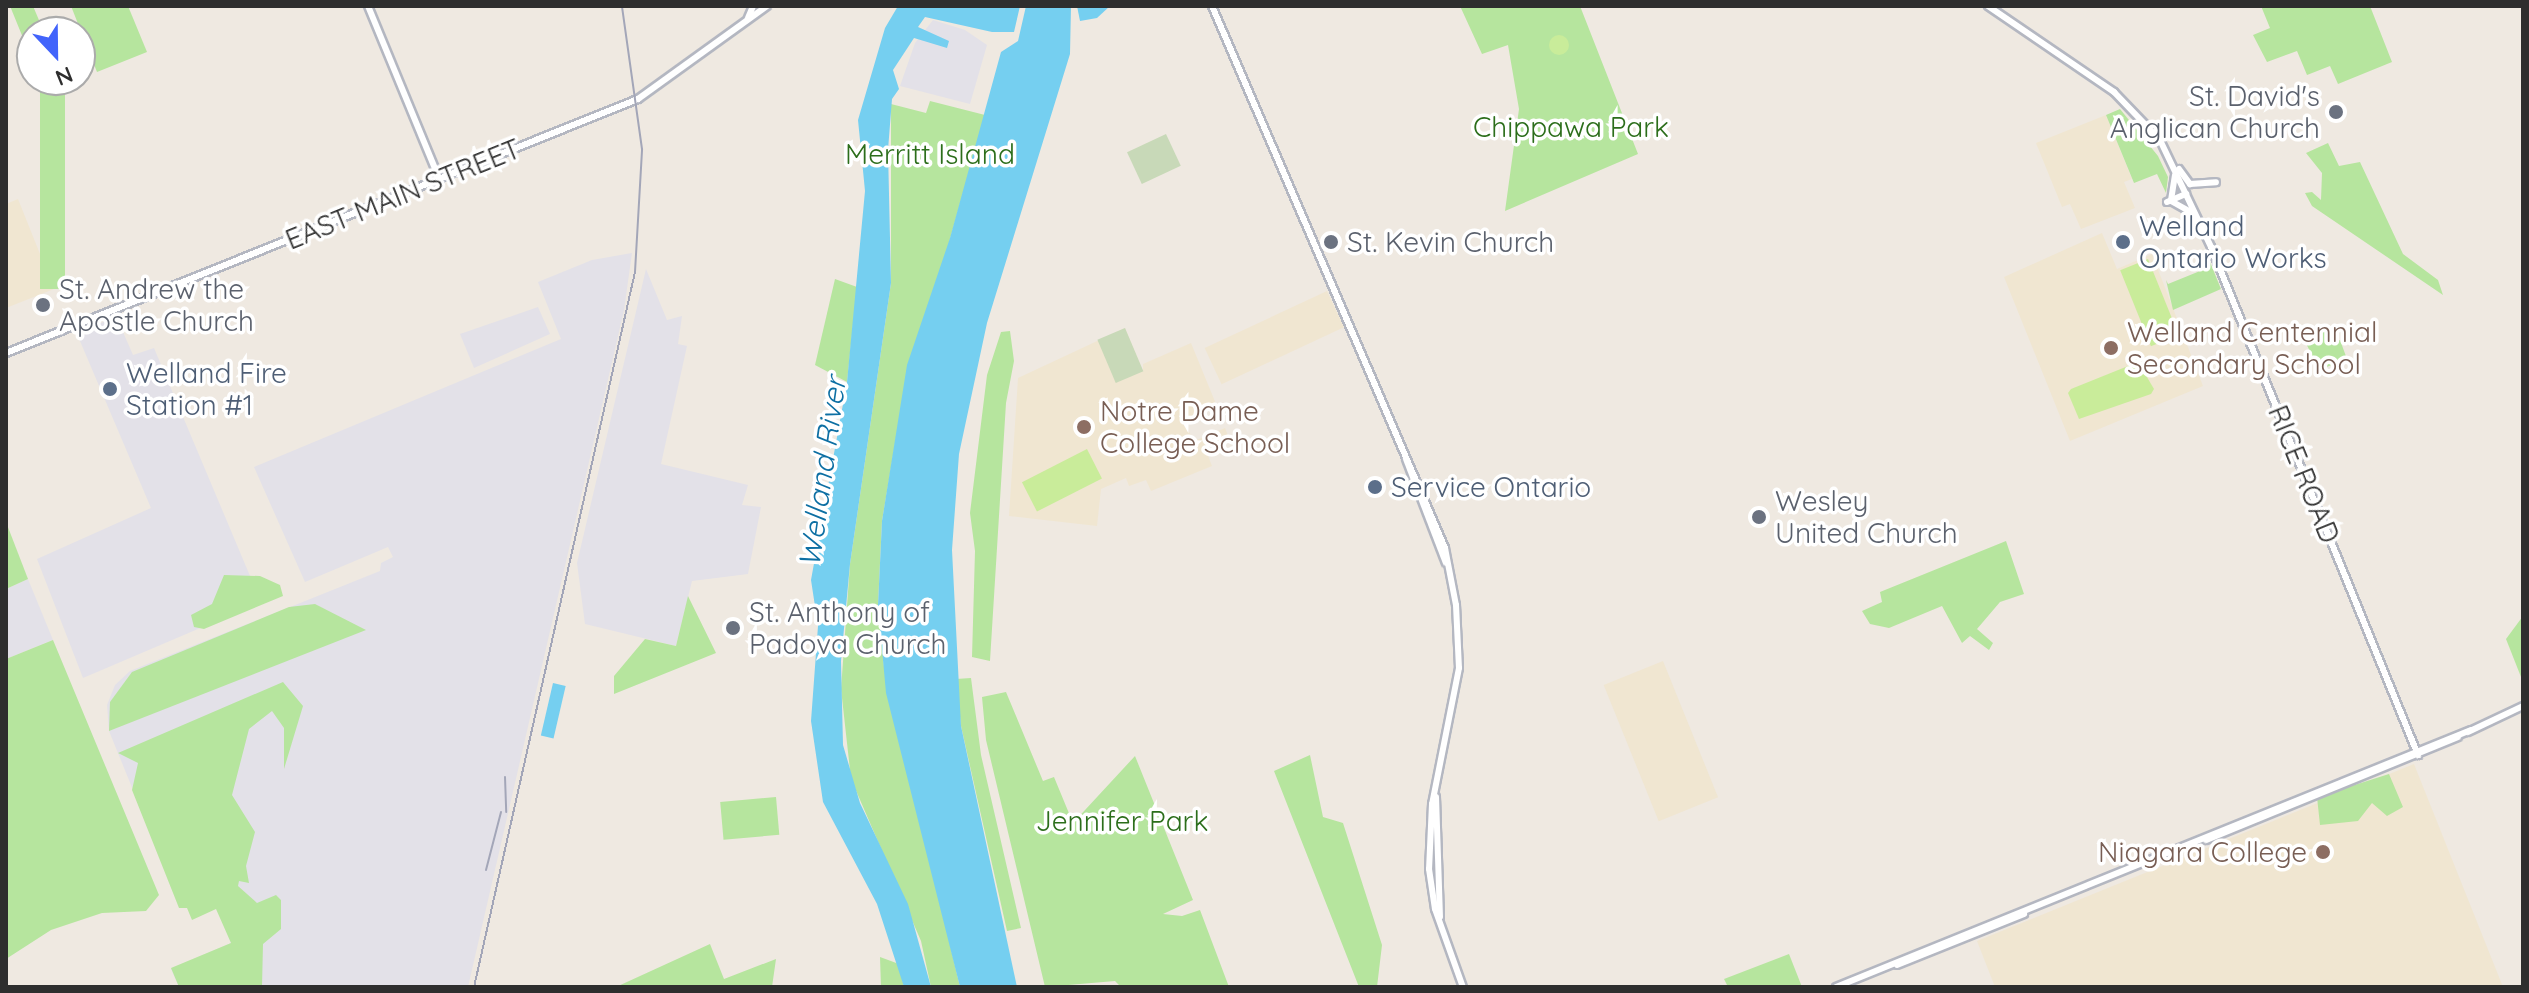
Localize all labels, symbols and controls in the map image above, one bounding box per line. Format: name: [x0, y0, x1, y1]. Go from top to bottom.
north arrow: [16, 16, 96, 96]
text: N: [52, 60, 77, 92]
place label: St. David's Anglican Church: [2110, 79, 2320, 145]
marker: St. David's Anglican Church: [2327, 103, 2345, 121]
park label: Chippawa Park: [1473, 110, 1669, 144]
street label: EAST MAIN STREET: [280, 131, 526, 257]
park label: Merritt Island: [845, 137, 1015, 171]
place label: Welland Ontario Works: [2139, 209, 2327, 275]
place label: St. Kevin Church: [1347, 225, 1554, 259]
marker: St. Kevin Church: [1322, 233, 1340, 251]
marker: Welland Ontario Works: [2114, 233, 2132, 251]
place label: St. Andrew the Apostle Church: [59, 272, 254, 338]
marker: St. Andrew the Apostle Church: [34, 296, 52, 314]
place label: Welland Centennial Secondary School: [2127, 315, 2377, 381]
marker: Welland Centennial Secondary School: [2102, 339, 2120, 357]
place label: Welland Fire Station #1: [126, 356, 287, 422]
water label: Welland River: [791, 374, 853, 570]
marker: Welland Fire Station #1: [101, 380, 119, 398]
place label: Notre Dame College School: [1100, 394, 1290, 460]
street label: RICE ROAD: [2261, 400, 2347, 548]
marker: Notre Dame College School: [1075, 418, 1093, 436]
place label: Service Ontario: [1391, 470, 1591, 504]
marker: Service Ontario: [1366, 478, 1384, 496]
place label: Wesley United Church: [1775, 484, 1958, 550]
marker: Wesley United Church: [1750, 508, 1768, 526]
place label: St. Anthony of Padova Church: [749, 595, 946, 661]
marker: St. Anthony of Padova Church: [724, 619, 742, 637]
park label: Jennifer Park: [1036, 804, 1208, 838]
place label: Niagara College: [2098, 835, 2307, 869]
marker: Niagara College: [2314, 843, 2332, 861]

